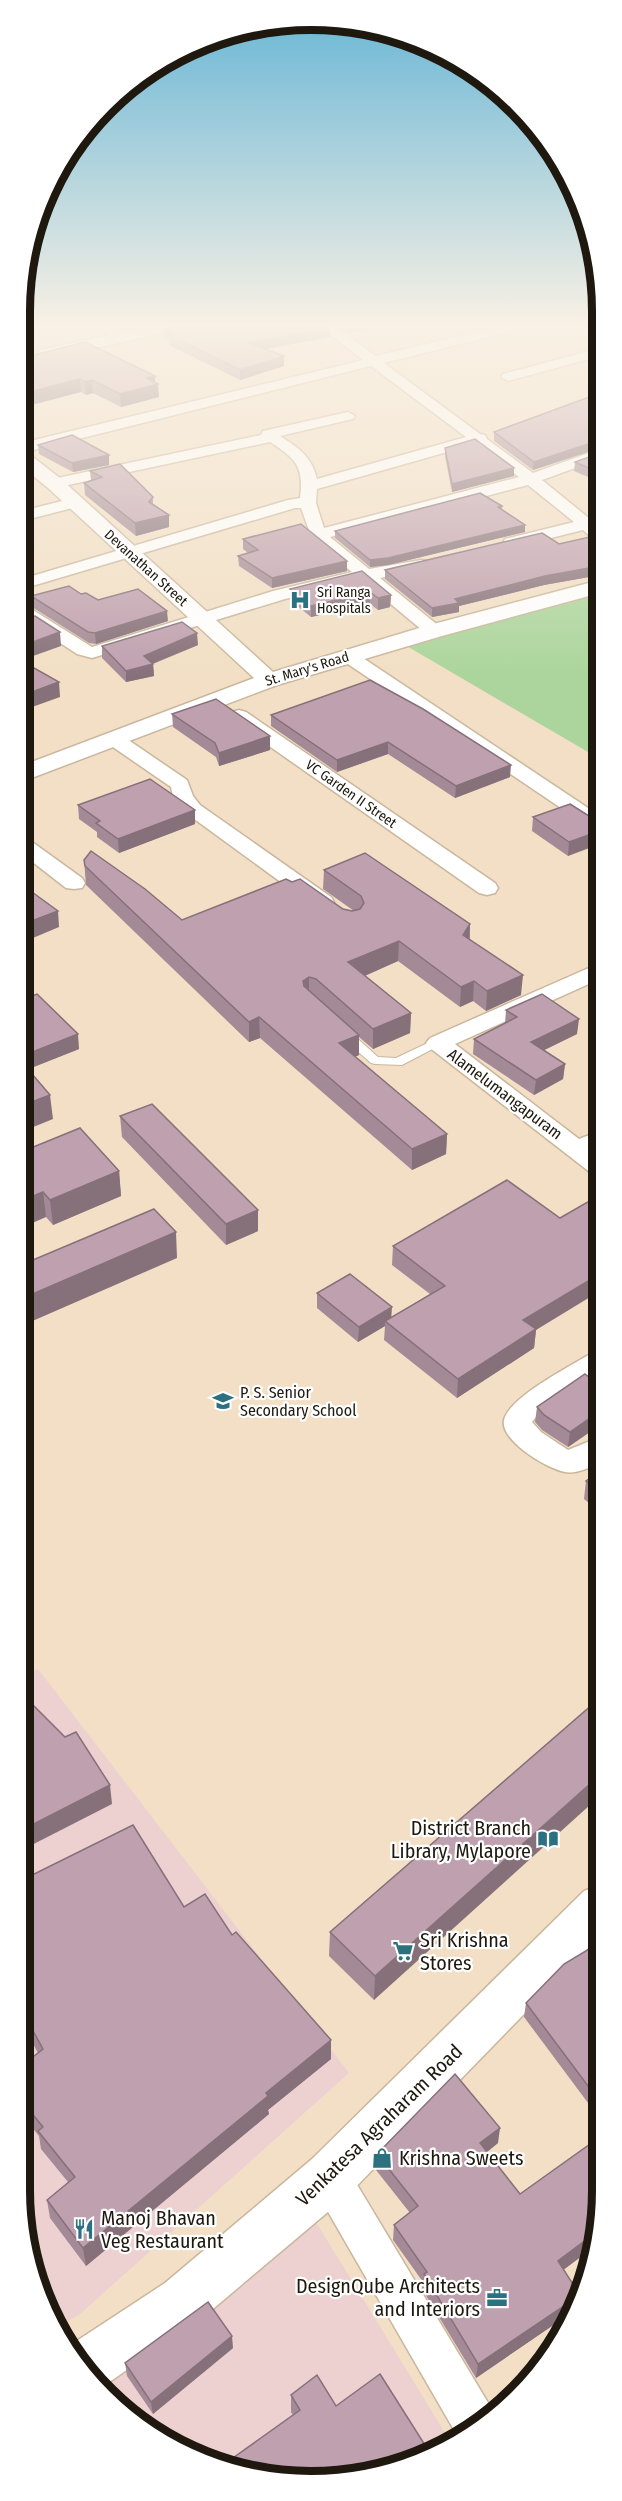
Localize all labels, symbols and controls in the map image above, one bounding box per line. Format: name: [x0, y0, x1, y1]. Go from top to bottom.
street label: Devanathan Street: [101, 526, 191, 610]
place label: Sri Ranga Hospitals: [317, 584, 371, 617]
hospital icon: Sri Ranga Hospitals: [288, 588, 312, 612]
street label: St. Mary's Road: [263, 648, 351, 690]
street label: VC Garden II Street: [302, 756, 400, 832]
street label: Alamelumangapuram: [444, 1045, 566, 1143]
place label: P. S. Senior Secondary School: [240, 1383, 356, 1420]
school or university icon: P. S. Senior Secondary School: [211, 1389, 235, 1413]
place label: District Branch Library, Mylapore: [391, 1816, 531, 1863]
library icon: District Branch Library, Mylapore: [536, 1827, 560, 1851]
place label: Sri Krishna Stores: [420, 1928, 509, 1975]
supermarket icon: Sri Krishna Stores: [391, 1939, 415, 1963]
street label: Venkatesa Agraharam Road: [291, 2039, 467, 2211]
shop icon: Krishna Sweets: [370, 2146, 394, 2170]
place label: Krishna Sweets: [399, 2146, 524, 2170]
place label: Manoj Bhavan Veg Restaurant: [101, 2206, 224, 2253]
restaurant icon: Manoj Bhavan Veg Restaurant: [72, 2217, 96, 2241]
place label: DesignQube Architects and Interiors: [296, 2274, 480, 2321]
office icon: DesignQube Architects and Interiors: [485, 2286, 509, 2310]

